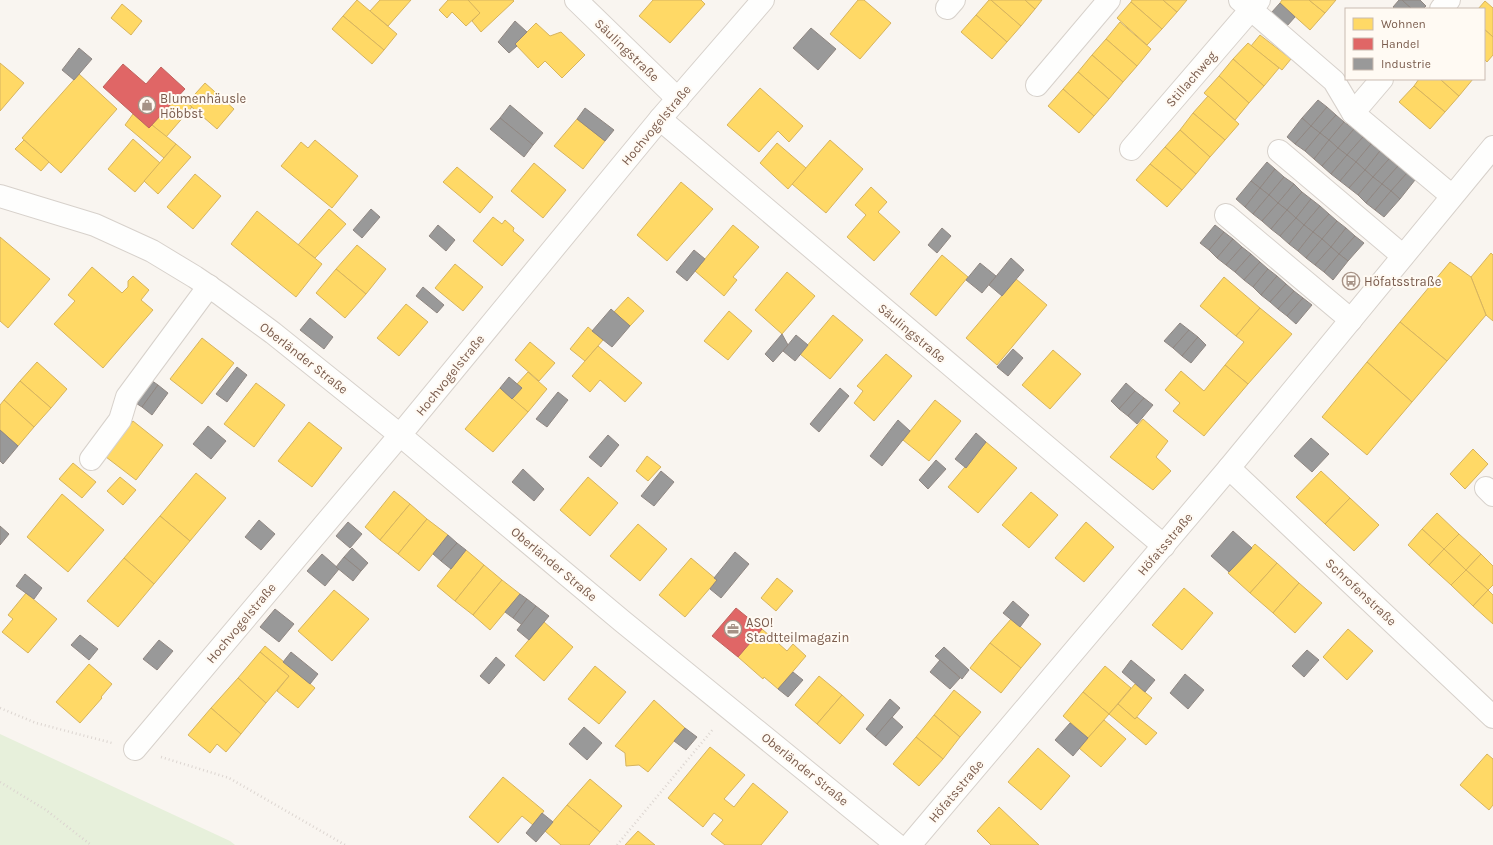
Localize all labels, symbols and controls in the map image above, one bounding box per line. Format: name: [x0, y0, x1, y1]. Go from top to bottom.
legend: [1345, 8, 1485, 80]
street label: Säulingstraße: [592, 15, 663, 85]
text: Wohnen: [1381, 17, 1426, 31]
text: Handel: [1381, 37, 1420, 51]
street label: Stillachweg: [1163, 48, 1220, 110]
text: Industrie: [1381, 57, 1431, 71]
street label: Hochvogelstraße: [618, 82, 694, 168]
place label: Blumenhäusle Höbbst: [160, 91, 247, 121]
shop icon: Blumenhäusle Höbbst: [137, 95, 157, 115]
bus stop icon: Höfatsstraße: [1341, 271, 1361, 291]
place label: Höfatsstraße: [1364, 274, 1442, 289]
street label: Säulingstraße: [875, 300, 949, 366]
street label: Oberländer Straße: [257, 319, 351, 397]
street label: Hochvogelstraße: [413, 331, 487, 419]
street label: Höfatsstraße: [1134, 509, 1196, 578]
street label: Oberländer Straße: [508, 524, 600, 605]
street label: Schrofenstraße: [1322, 555, 1400, 629]
street label: Hochvogelstraße: [203, 580, 279, 666]
place label: ASO! Stadtteilmagazin: [746, 615, 849, 645]
office icon: ASO! Stadtteilmagazin: [723, 619, 743, 639]
street label: Oberländer Straße: [758, 729, 852, 809]
street label: Höfatsstraße: [925, 756, 987, 825]

